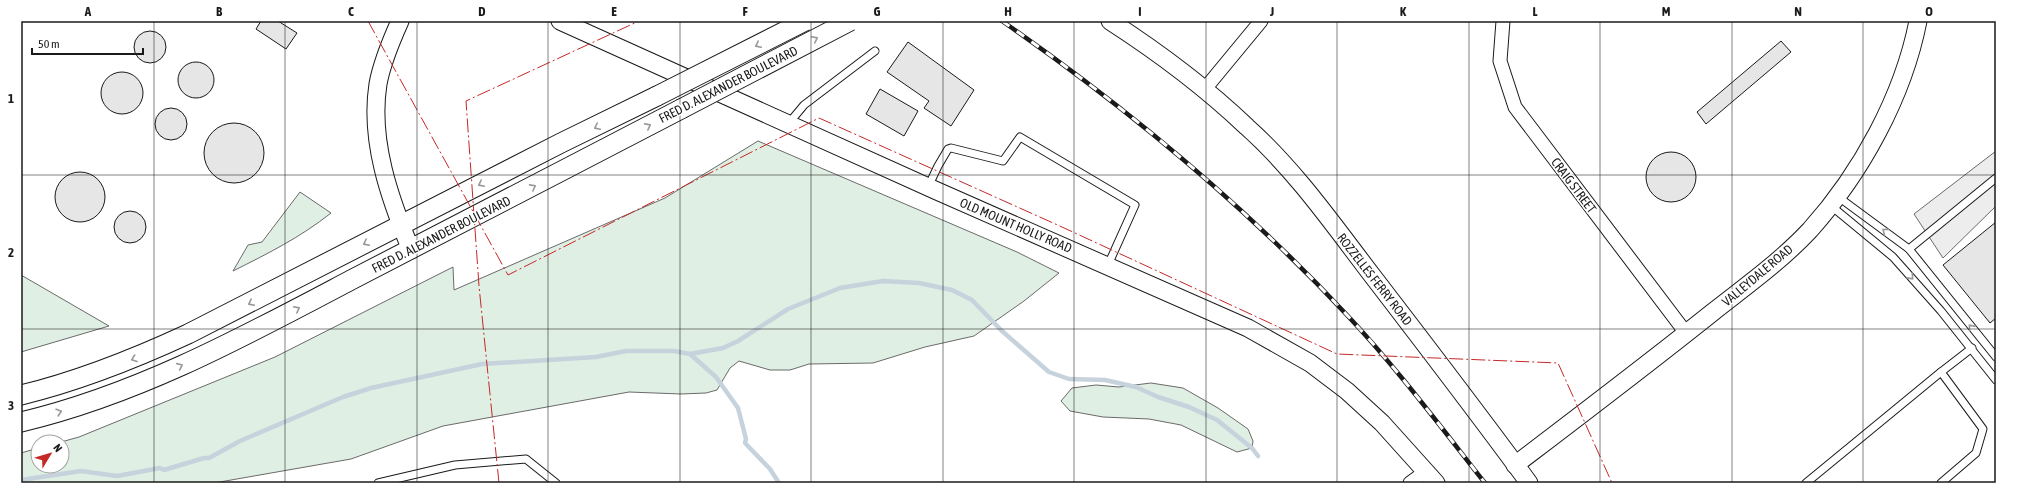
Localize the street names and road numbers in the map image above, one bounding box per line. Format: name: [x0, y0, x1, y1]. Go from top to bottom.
street label: FRED D. ALEXANDER BOULEVARD: [656, 43, 800, 126]
street label: CRAIG STREET: [1548, 155, 1599, 216]
street label: FRED D. ALEXANDER BOULEVARD: [369, 193, 513, 276]
street label: OLD MOUNT HOLLY ROAD: [958, 195, 1074, 256]
street label: ROZZELLES FERRY ROAD: [1334, 230, 1415, 328]
street label: VALLEYDALE ROAD: [1719, 242, 1796, 309]

